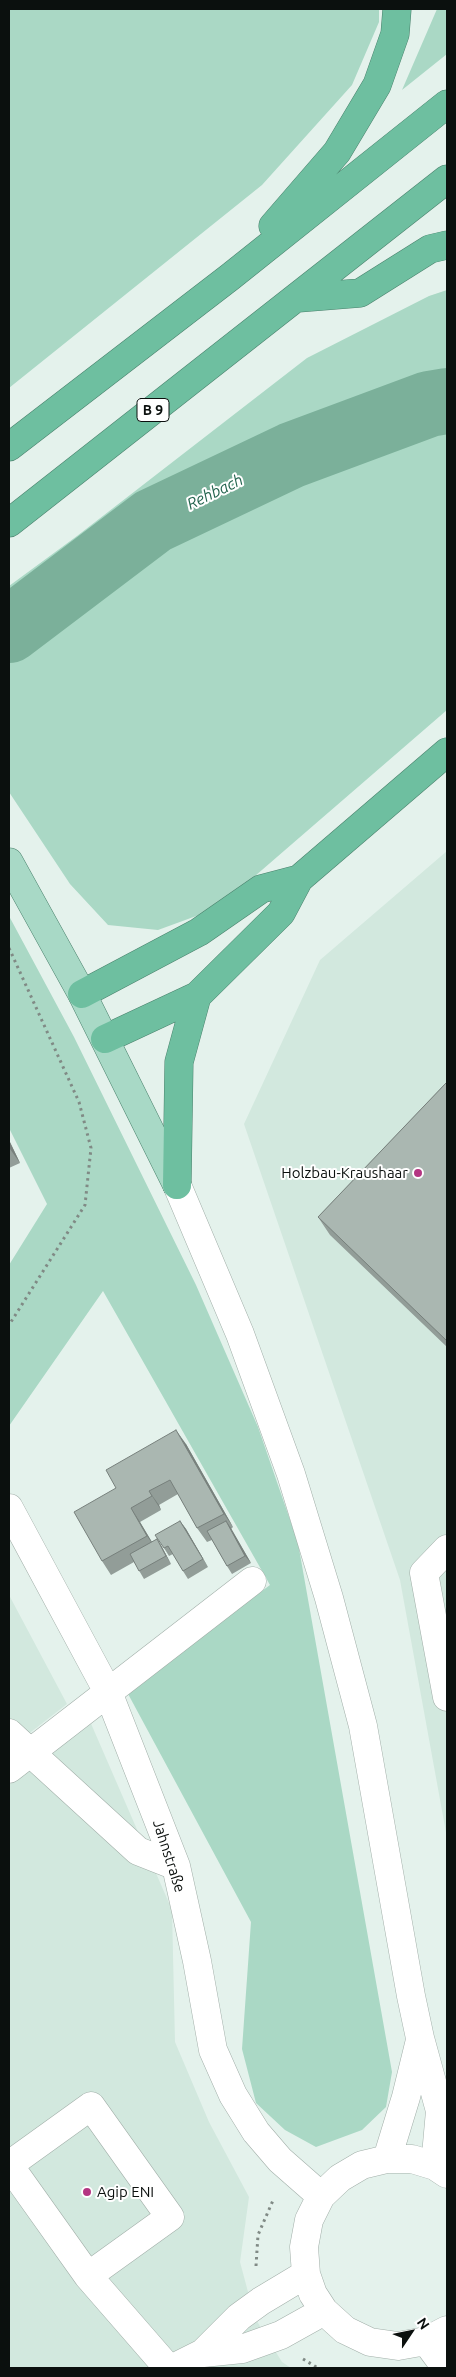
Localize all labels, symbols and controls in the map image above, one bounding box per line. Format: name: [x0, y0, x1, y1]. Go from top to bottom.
road number: B 9: [137, 398, 169, 422]
water label: Rehbach: [184, 470, 246, 514]
place label: Holzbau-Kraushaar: [281, 1164, 408, 1182]
marker: Holzbau-Kraushaar: [412, 1167, 424, 1179]
street label: Jahnstraße: [149, 1817, 189, 1895]
place label: Agip ENI: [97, 2183, 154, 2201]
marker: Agip ENI: [81, 2186, 93, 2198]
north arrow: [386, 2307, 436, 2357]
text: N: [414, 2315, 433, 2332]

